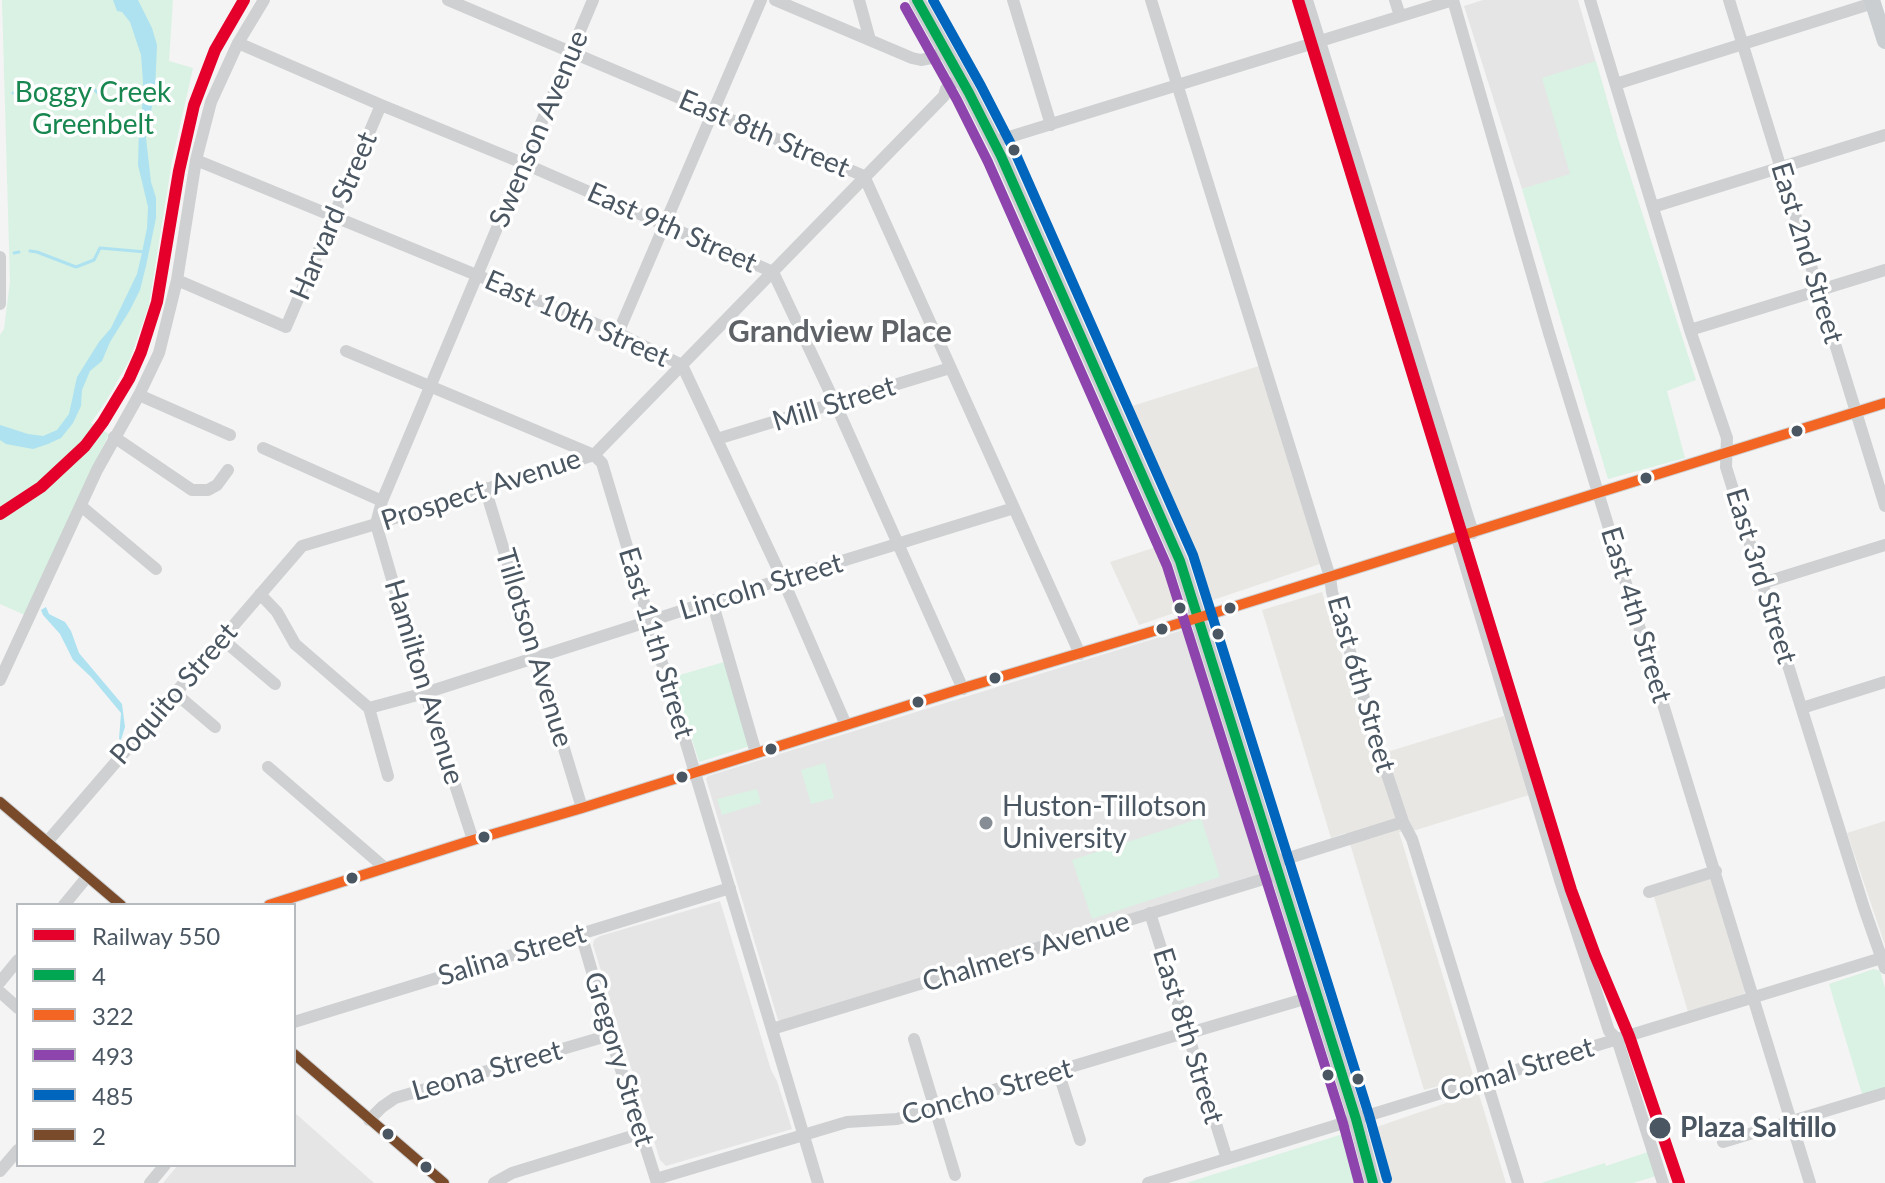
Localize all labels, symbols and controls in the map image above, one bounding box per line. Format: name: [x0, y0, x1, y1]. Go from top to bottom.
street label: Swenson Avenue: [482, 26, 596, 232]
park label: Boggy Creek Greenbelt: [15, 76, 171, 142]
street label: East 8th Street: [674, 83, 854, 185]
street label: Harvard Street: [283, 127, 385, 305]
unlabelled marker: [1006, 142, 1022, 158]
street label: East 2nd Street: [1763, 158, 1851, 348]
street label: East 9th Street: [582, 176, 762, 280]
street label: East 10th Street: [480, 263, 674, 375]
district label: Grandview Place: [728, 314, 952, 350]
street label: Mill Street: [769, 369, 899, 439]
unlabelled marker: [1789, 423, 1805, 439]
street label: Prospect Avenue: [377, 442, 585, 538]
unlabelled marker: [1638, 470, 1654, 486]
street label: East 3rd Street: [1718, 484, 1804, 668]
street label: East 4th Street: [1593, 523, 1679, 707]
street label: East 11th Street: [611, 543, 701, 743]
street label: Tillotson Avenue: [488, 545, 580, 751]
street label: Lincoln Street: [675, 546, 847, 628]
street label: Hamilton Avenue: [377, 575, 471, 789]
street label: East 6th Street: [1320, 592, 1402, 776]
unlabelled marker: [1172, 600, 1188, 616]
unlabelled marker: [1222, 600, 1238, 616]
street label: Poquito Street: [103, 616, 245, 772]
unlabelled marker: [1154, 621, 1170, 637]
unlabelled marker: [1210, 626, 1226, 642]
unlabelled marker: [987, 670, 1003, 686]
unlabelled marker: [910, 694, 926, 710]
unlabelled marker: [763, 741, 779, 757]
unlabelled marker: [674, 769, 690, 785]
place label: Huston-Tillotson University: [1002, 790, 1207, 856]
marker: Huston-Tillotson University: [977, 814, 995, 832]
unlabelled marker: [476, 829, 492, 845]
unlabelled marker: [344, 870, 360, 886]
legend: [16, 903, 296, 1167]
street label: Chalmers Avenue: [918, 905, 1134, 999]
street label: Salina Street: [434, 917, 590, 993]
text: Railway 550: [92, 921, 220, 950]
street label: East 8th Street: [1145, 944, 1231, 1128]
text: 4: [92, 961, 106, 990]
street label: Gregory Street: [577, 968, 661, 1150]
text: 322: [92, 1001, 134, 1030]
street label: Comal Street: [1436, 1031, 1598, 1109]
street label: Leona Street: [408, 1034, 566, 1108]
text: 493: [92, 1041, 134, 1070]
street label: Concho Street: [898, 1052, 1076, 1132]
unlabelled marker: [1320, 1067, 1336, 1083]
unlabelled marker: [1350, 1071, 1366, 1087]
text: 485: [92, 1081, 134, 1110]
place label: Plaza Saltillo: [1680, 1111, 1837, 1145]
marker: Plaza Saltillo: [1647, 1115, 1673, 1141]
text: 2: [92, 1121, 106, 1150]
unlabelled marker: [380, 1126, 396, 1142]
unlabelled marker: [418, 1159, 434, 1175]

